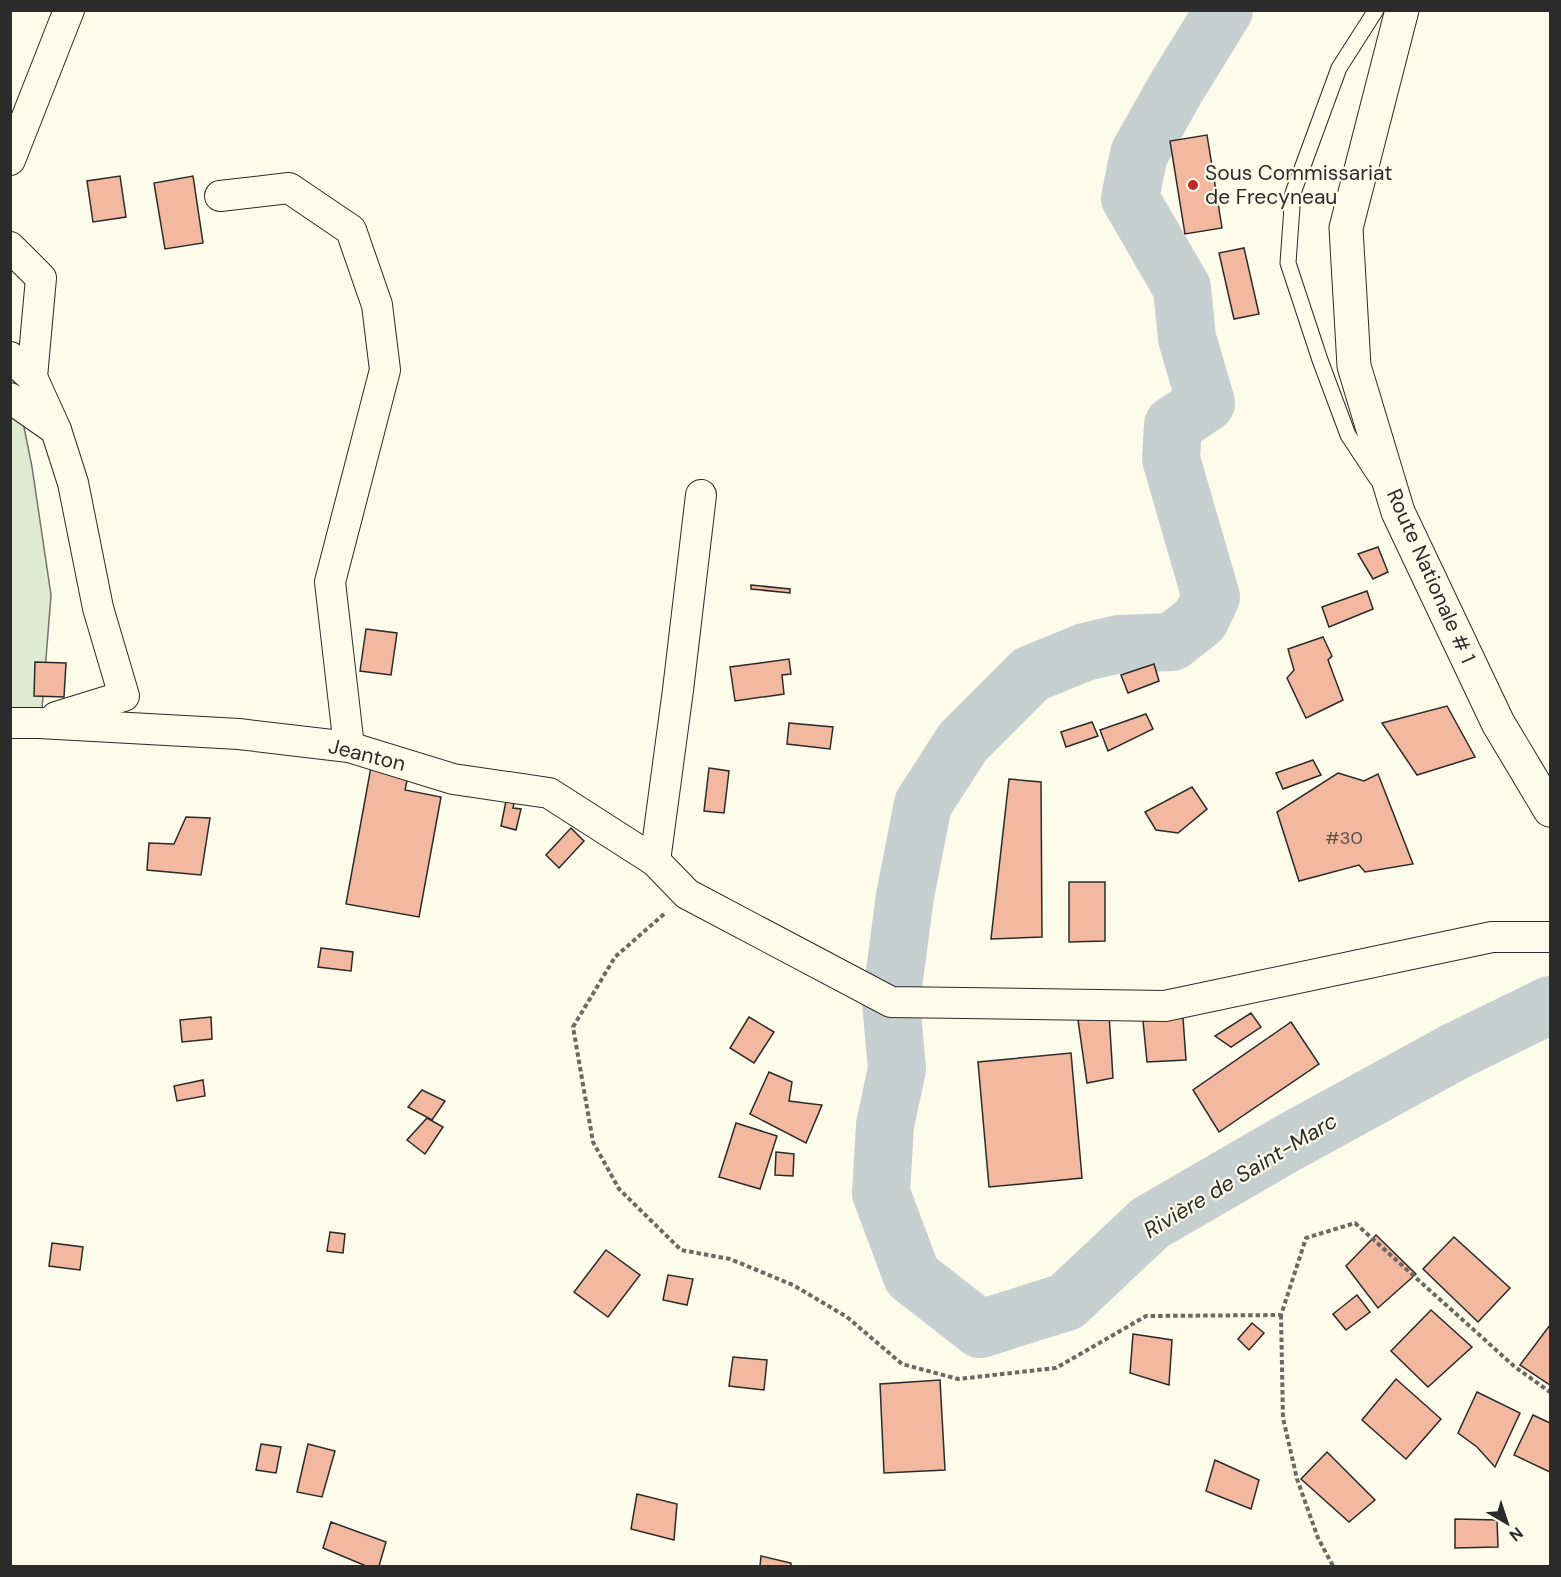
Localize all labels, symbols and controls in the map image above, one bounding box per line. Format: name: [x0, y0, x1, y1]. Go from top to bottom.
place label: Sous Commissariat de Frecyneau: [1205, 159, 1392, 211]
marker: Sous Commissariat de Frecyneau: [1186, 178, 1200, 192]
street label: Route Nationale # 1: [1380, 484, 1482, 668]
street label: Jeanton: [326, 732, 408, 778]
house number: #30: [1325, 826, 1363, 850]
water label: Rivière de Saint-Marc: [1138, 1106, 1342, 1245]
north arrow: [1477, 1493, 1537, 1553]
text: N: [1505, 1522, 1527, 1546]

